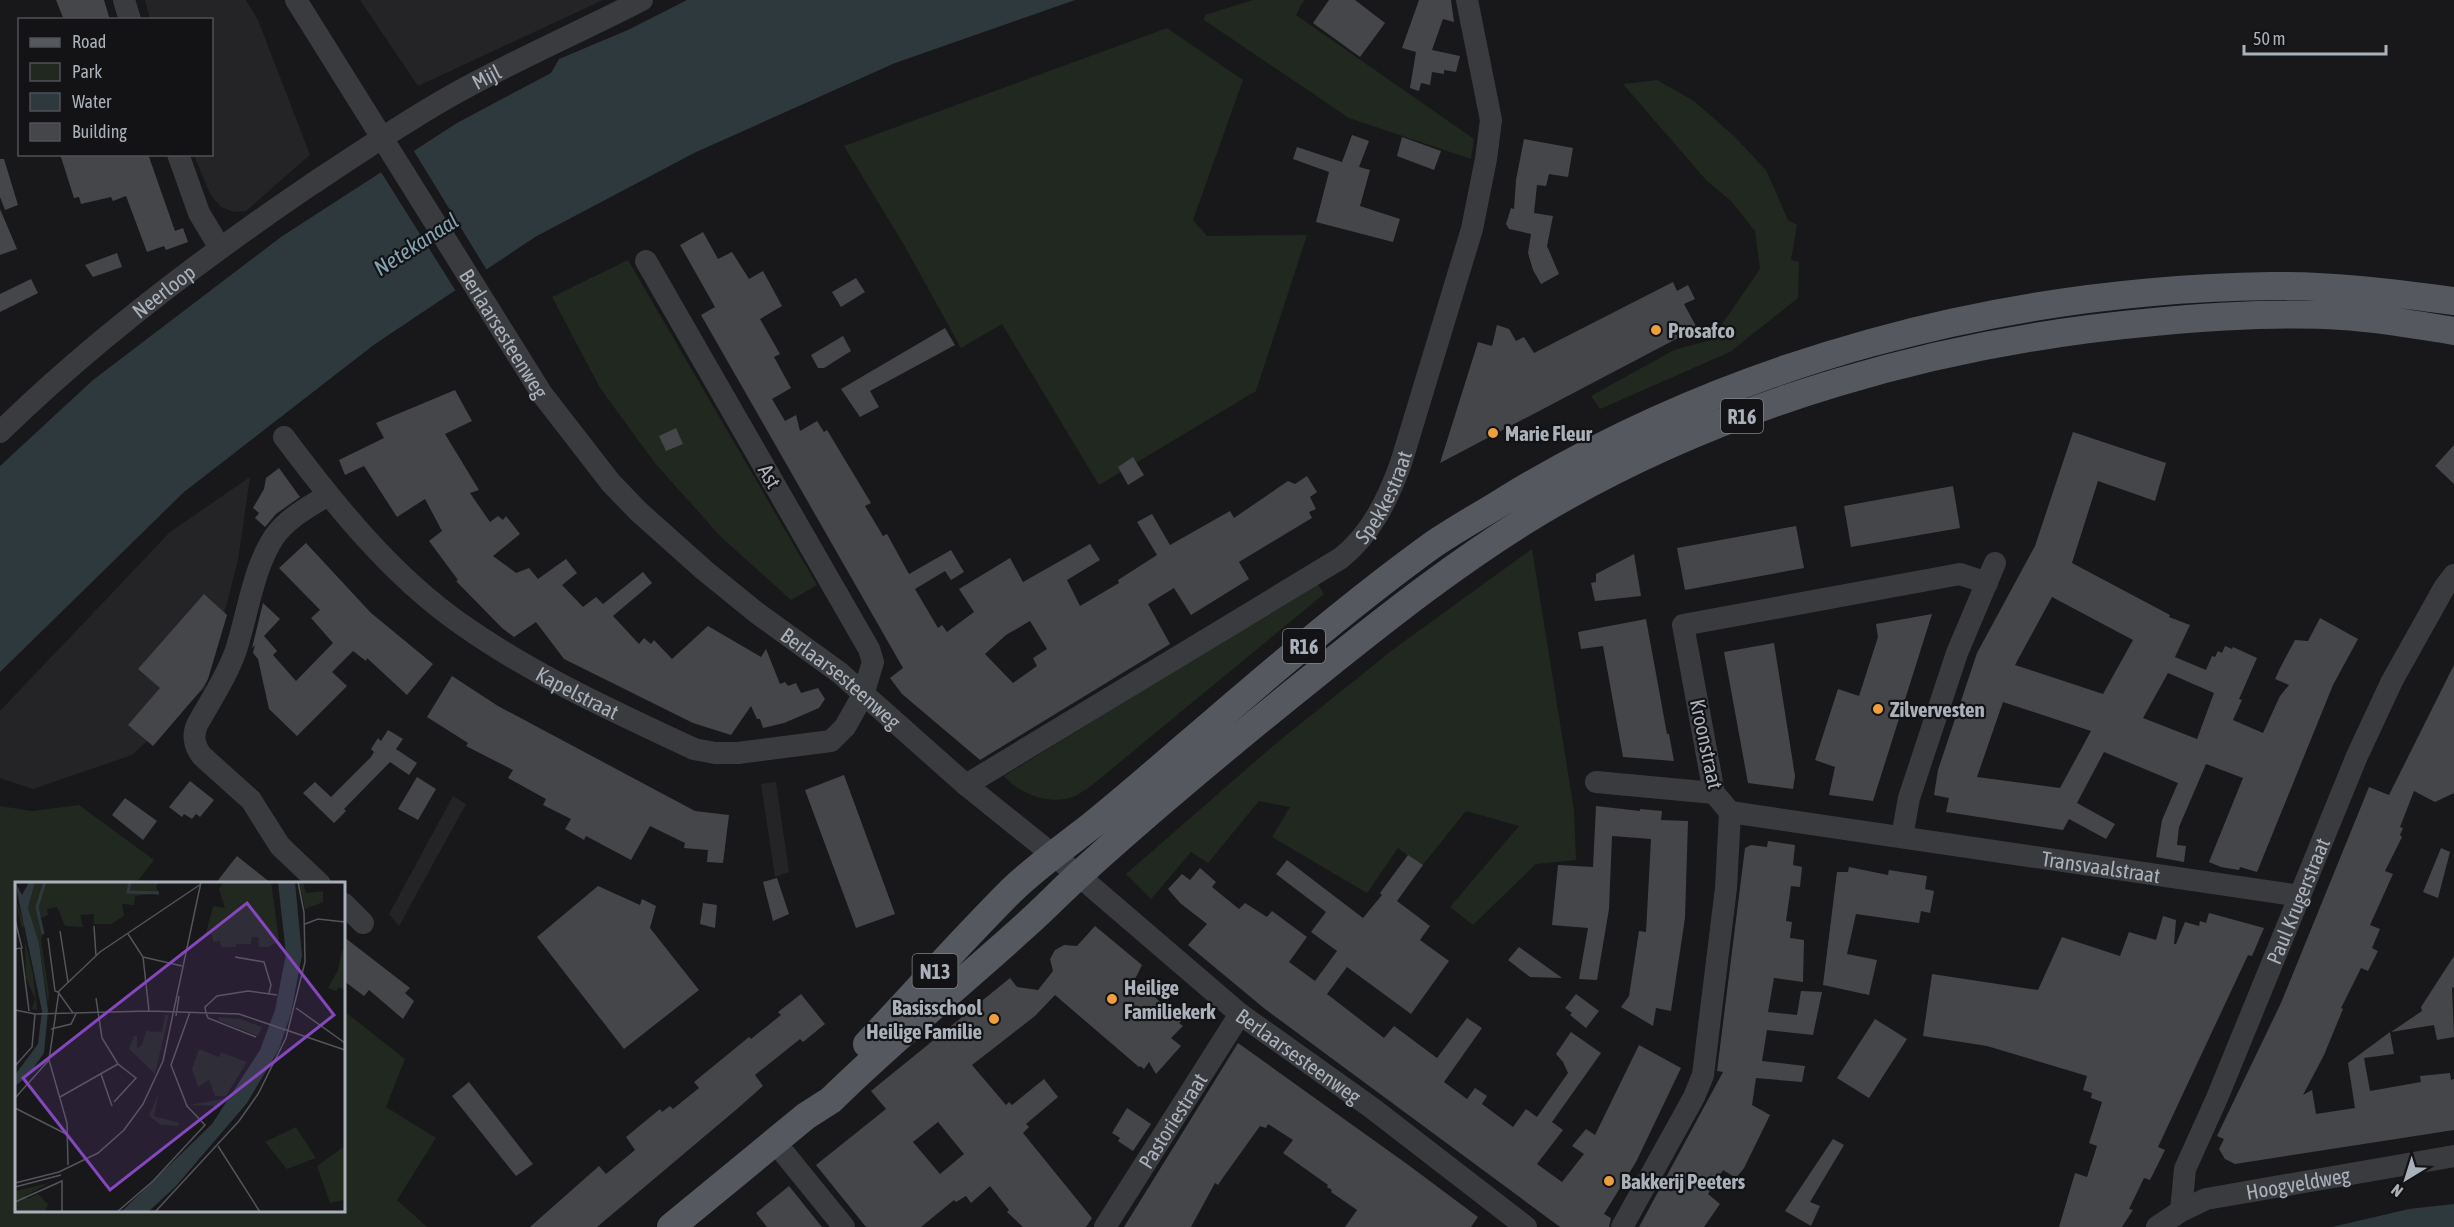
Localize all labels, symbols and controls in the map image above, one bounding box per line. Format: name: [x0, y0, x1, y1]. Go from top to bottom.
legend: [18, 18, 213, 156]
scale bar: [2244, 18, 2386, 56]
text: 50 m: [2253, 28, 2285, 49]
text: Road: [72, 31, 106, 52]
street label: Mijl: [468, 59, 505, 94]
text: Park: [72, 61, 102, 82]
text: Water: [72, 91, 112, 112]
text: Building: [72, 121, 127, 142]
water label: Netekanaal: [369, 207, 463, 281]
street label: Neerloop: [127, 259, 200, 323]
street label: Berlaarsesteenweg: [455, 265, 553, 402]
place label: Prosafco: [1668, 318, 1735, 342]
marker: Prosafco: [1649, 323, 1663, 337]
road number: R16: [1721, 399, 1763, 433]
place label: Marie Fleur: [1505, 421, 1593, 445]
marker: Marie Fleur: [1486, 426, 1500, 440]
street label: Spekkestraat: [1350, 448, 1416, 548]
street label: Ast: [754, 460, 786, 492]
street label: Berlaarsesteenweg: [776, 622, 906, 733]
road number: R16: [1283, 629, 1325, 663]
street label: Kapelstraat: [532, 661, 623, 724]
street label: Kroonstraat: [1686, 697, 1728, 791]
place label: Zilvervesten: [1890, 697, 1985, 721]
marker: Zilvervesten: [1871, 702, 1885, 716]
street label: Paul Krugerstraat: [2261, 834, 2334, 968]
street label: Transvaalstraat: [2040, 846, 2162, 887]
inset map: [15, 882, 345, 1212]
road number: N13: [912, 954, 958, 988]
place label: Heilige Familiekerk: [1124, 975, 1216, 1023]
marker: Heilige Familiekerk: [1105, 992, 1119, 1006]
place label: Basisschool Heilige Familie: [866, 995, 982, 1043]
street label: Berlaarsesteenweg: [1232, 1003, 1366, 1108]
marker: Basisschool Heilige Familie: [987, 1012, 1001, 1026]
street label: Pastoriestraat: [1133, 1068, 1212, 1173]
north arrow: [2376, 1149, 2436, 1209]
street label: Hoogveldweg: [2244, 1162, 2352, 1204]
place label: Bakkerij Peeters: [1621, 1169, 1746, 1193]
marker: Bakkerij Peeters: [1602, 1174, 1616, 1188]
text: N: [2387, 1181, 2406, 1201]

